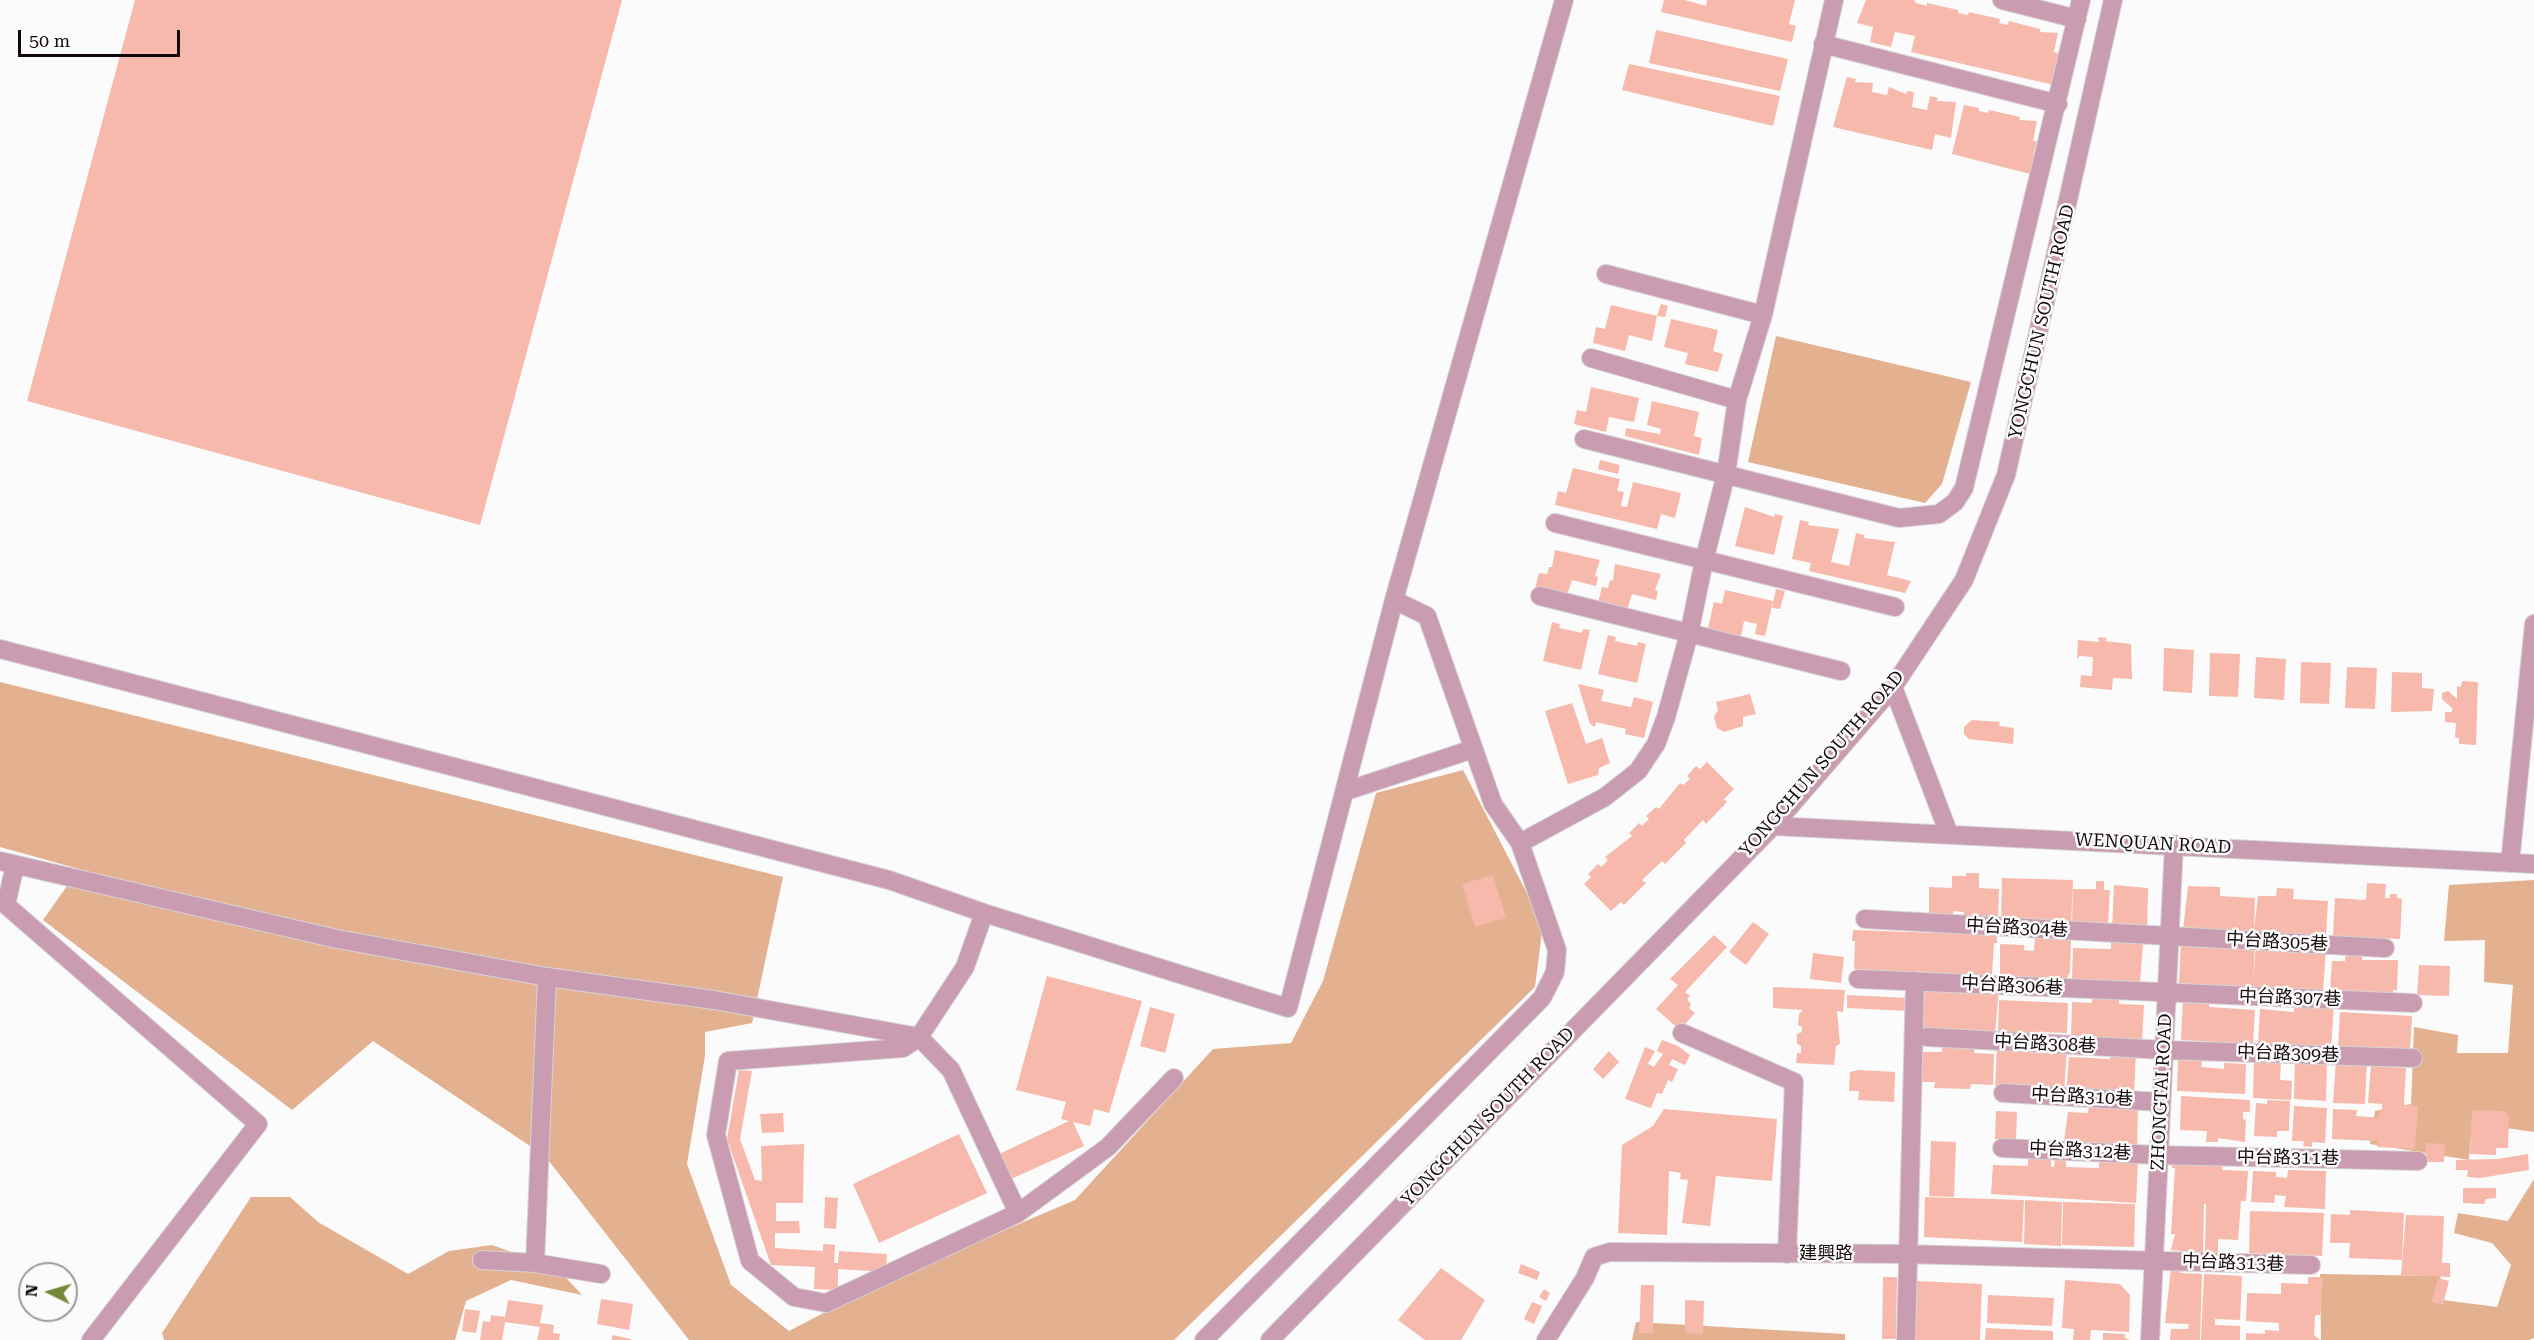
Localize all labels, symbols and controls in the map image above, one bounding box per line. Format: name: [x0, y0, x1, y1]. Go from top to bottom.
scale bar: [21, 18, 183, 56]
text: 50 m: [29, 30, 70, 51]
street label: YONGCHUN SOUTH ROAD: [2004, 203, 2080, 441]
street label: YONGCHUN SOUTH ROAD: [1735, 666, 1909, 862]
street label: WENQUAN ROAD: [2074, 829, 2232, 859]
street label: 中台路304巷: [1965, 915, 2069, 941]
street label: 中台路305巷: [2225, 929, 2329, 955]
street label: 中台路306巷: [1960, 973, 2064, 999]
street label: 中台路307巷: [2239, 985, 2341, 1011]
street label: ZHONGTAI ROAD: [2147, 1013, 2177, 1171]
street label: YONGCHUN SOUTH ROAD: [1397, 1023, 1579, 1211]
street label: 中台路308巷: [1993, 1031, 2097, 1057]
street label: 中台路309巷: [2237, 1041, 2339, 1067]
street label: 中台路310巷: [2030, 1084, 2134, 1110]
street label: 中台路312巷: [2028, 1138, 2132, 1164]
street label: 中台路311巷: [2237, 1146, 2339, 1170]
street label: 建興路: [1799, 1243, 1853, 1265]
street label: 中台路313巷: [2182, 1250, 2284, 1276]
north arrow: [18, 1262, 78, 1322]
text: N: [22, 1284, 42, 1298]

